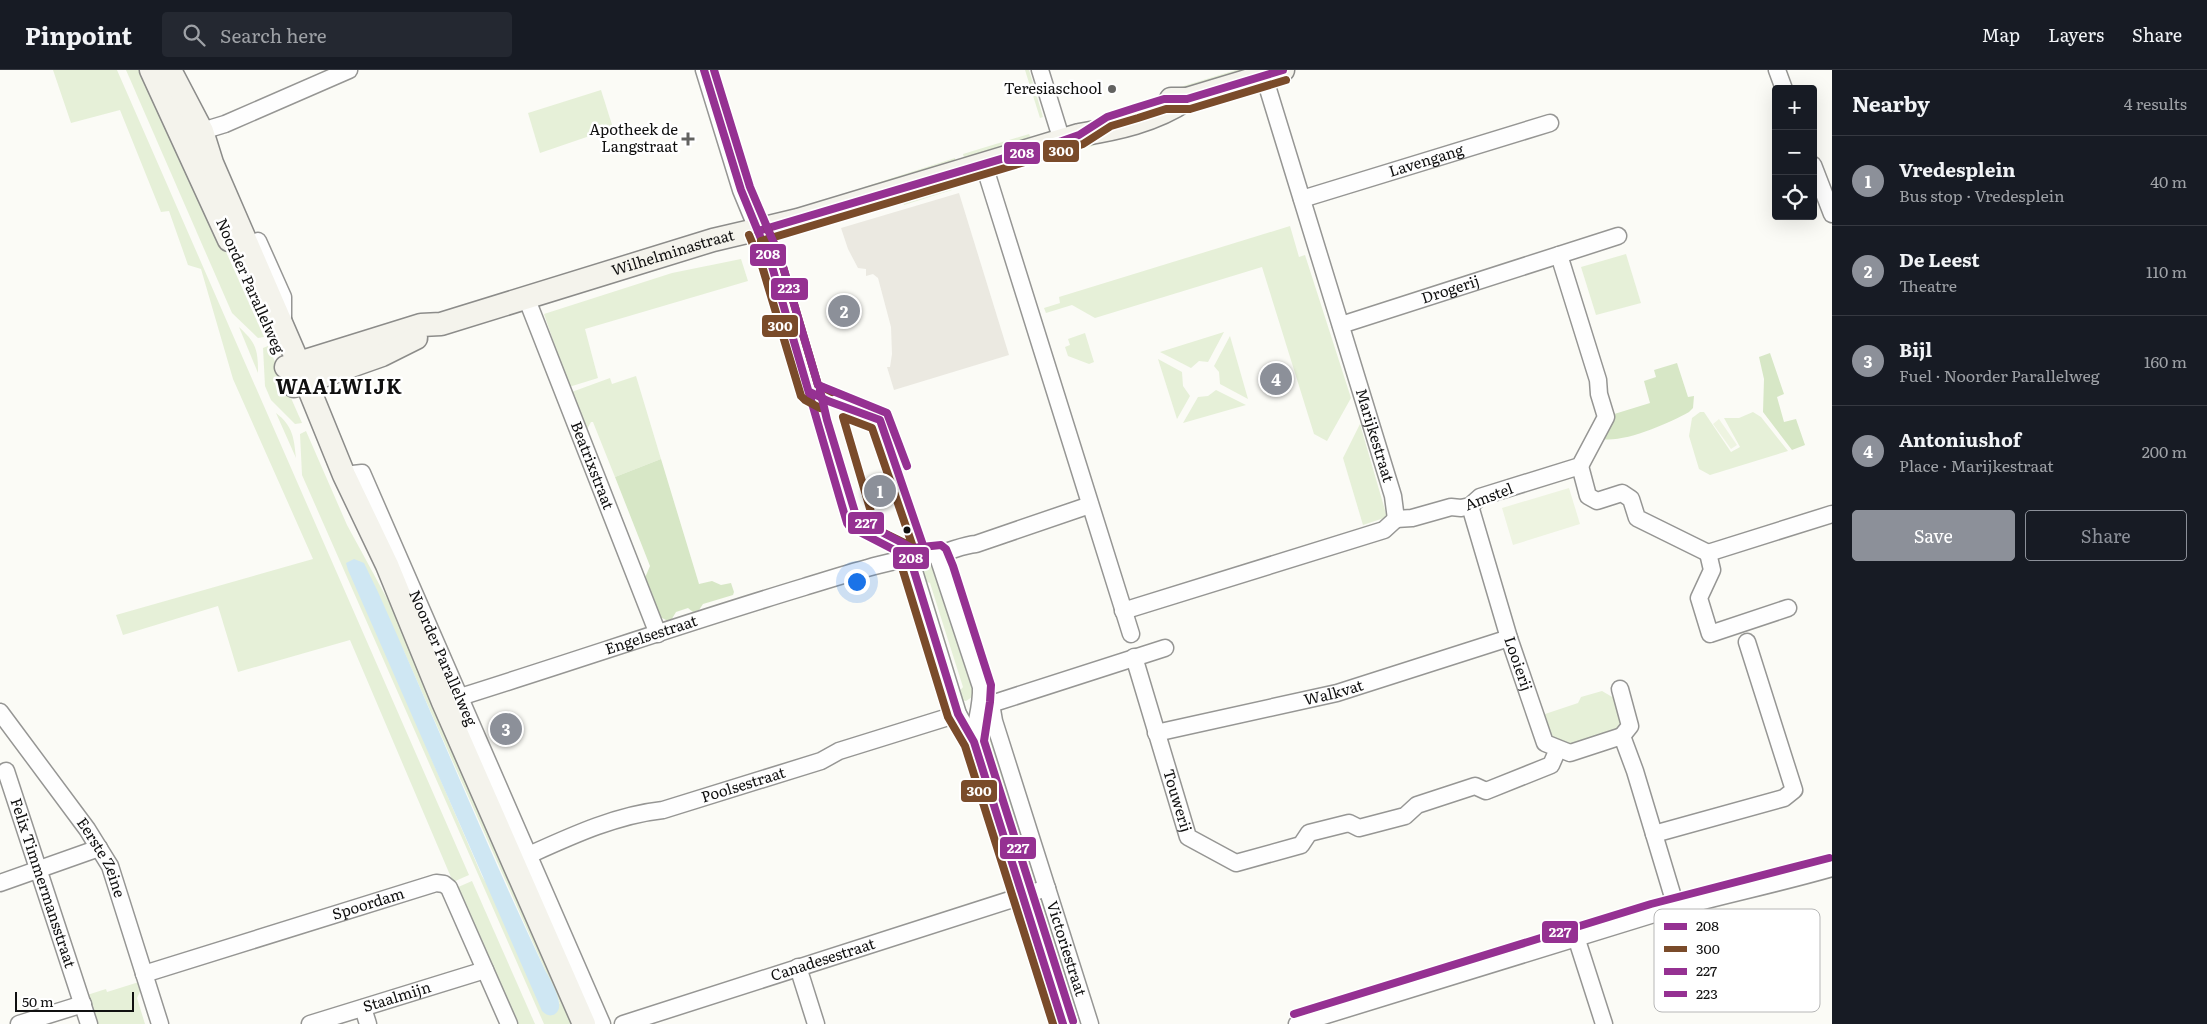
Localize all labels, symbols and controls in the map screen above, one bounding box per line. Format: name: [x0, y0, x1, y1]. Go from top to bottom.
search box: [162, 12, 512, 57]
text: Pinpoint: [25, 17, 132, 52]
icon: search: [180, 21, 208, 49]
text: Search here: [220, 21, 327, 49]
text: Map: [1982, 21, 2020, 48]
text: Layers: [2048, 21, 2104, 48]
text: Share: [2132, 21, 2182, 48]
place label: Teresiaschool: [1004, 76, 1102, 99]
marker: Teresiaschool: [1106, 83, 1118, 95]
map controls: [1772, 85, 1817, 220]
button: +: [1772, 85, 1817, 130]
text: Nearby: [1852, 87, 1930, 118]
text: 4 results: [2124, 91, 2187, 115]
place label: Apotheek de Langstraat: [589, 117, 678, 157]
button: −: [1772, 130, 1817, 175]
marker: Apotheek de Langstraat: [682, 133, 694, 145]
street label: Lavengang: [1385, 137, 1467, 182]
line badge: 300: [1042, 139, 1080, 163]
text: 300: [1048, 140, 1074, 160]
line badge: 208: [1003, 141, 1041, 165]
text: 208: [1010, 142, 1034, 162]
text: Vredesplein: [1899, 155, 2016, 183]
text: 1: [1865, 169, 1871, 193]
text: 40 m: [2150, 169, 2187, 193]
button: locate: [1772, 175, 1817, 220]
text: Bus stop · Vredesplein: [1899, 183, 2065, 207]
street label: Noorder Parallelweg: [211, 214, 292, 357]
street label: Wilhelminastraat: [608, 222, 736, 281]
line badge: 208: [749, 243, 787, 267]
text: 208: [756, 243, 780, 263]
text: De Leest: [1899, 245, 1980, 273]
text: 2: [1864, 259, 1872, 283]
text: 110 m: [2146, 259, 2187, 283]
street label: Drogerij: [1418, 268, 1482, 308]
text: Theatre: [1899, 273, 1957, 297]
line badge: 223: [770, 277, 809, 301]
text: 223: [778, 277, 801, 297]
pin: 2: [828, 292, 860, 330]
line badge: 300: [761, 314, 799, 338]
text: 300: [767, 315, 793, 335]
text: Bijl: [1899, 335, 1932, 363]
text: 3: [1864, 349, 1872, 373]
text: 160 m: [2144, 349, 2187, 373]
pin: 4: [1260, 360, 1292, 398]
text: Fuel · Noorder Parallelweg: [1899, 363, 2100, 387]
district label: WAALWIJK: [275, 370, 403, 400]
street label: Marijkestraat: [1351, 385, 1401, 485]
street label: Beatrixstraat: [566, 417, 621, 512]
text: Antoniushof: [1899, 425, 2021, 453]
text: 4: [1863, 439, 1873, 463]
text: 200 m: [2142, 439, 2187, 463]
text: Place · Marijkestraat: [1899, 453, 2054, 477]
pin: 1: [864, 472, 896, 510]
street label: Amstel: [1461, 476, 1516, 515]
button: Save: [1852, 510, 2015, 561]
button: Share: [2025, 510, 2187, 561]
line badge: 227: [847, 511, 885, 535]
text: 227: [855, 512, 878, 532]
unlabelled marker: [902, 525, 912, 535]
line badge: 208: [892, 546, 930, 570]
text: 208: [899, 547, 923, 567]
your location: [844, 569, 870, 595]
street label: Noorder Parallelweg: [404, 586, 484, 730]
street label: Engelsestraat: [602, 608, 700, 660]
street label: Looierij: [1499, 633, 1539, 694]
street label: Walkvat: [1301, 672, 1366, 710]
pin: 3: [490, 710, 522, 748]
street label: Poolsestraat: [698, 760, 788, 808]
street label: Touwerij: [1158, 766, 1199, 835]
line badge: 300: [960, 779, 998, 803]
text: 300: [966, 780, 992, 800]
street label: Felix Timmermansstraat: [6, 795, 83, 971]
street label: Eerste Zeine: [72, 812, 132, 900]
line badge: 227: [999, 836, 1037, 860]
text: 227: [1007, 837, 1030, 857]
street label: Spoordam: [329, 880, 407, 925]
street label: Victoriestraat: [1042, 897, 1093, 999]
legend: [1654, 909, 1820, 1012]
text: 208: [1696, 915, 1719, 935]
line badge: 227: [1541, 920, 1579, 944]
text: 227: [1549, 921, 1572, 941]
street label: Canadesestraat: [767, 931, 878, 986]
text: 300: [1696, 938, 1720, 958]
text: 227: [1696, 960, 1717, 980]
street label: Staalmijn: [360, 974, 433, 1017]
text: 223: [1696, 983, 1718, 1003]
scale bar: [15, 989, 134, 1012]
text: 50 m: [22, 991, 54, 1011]

